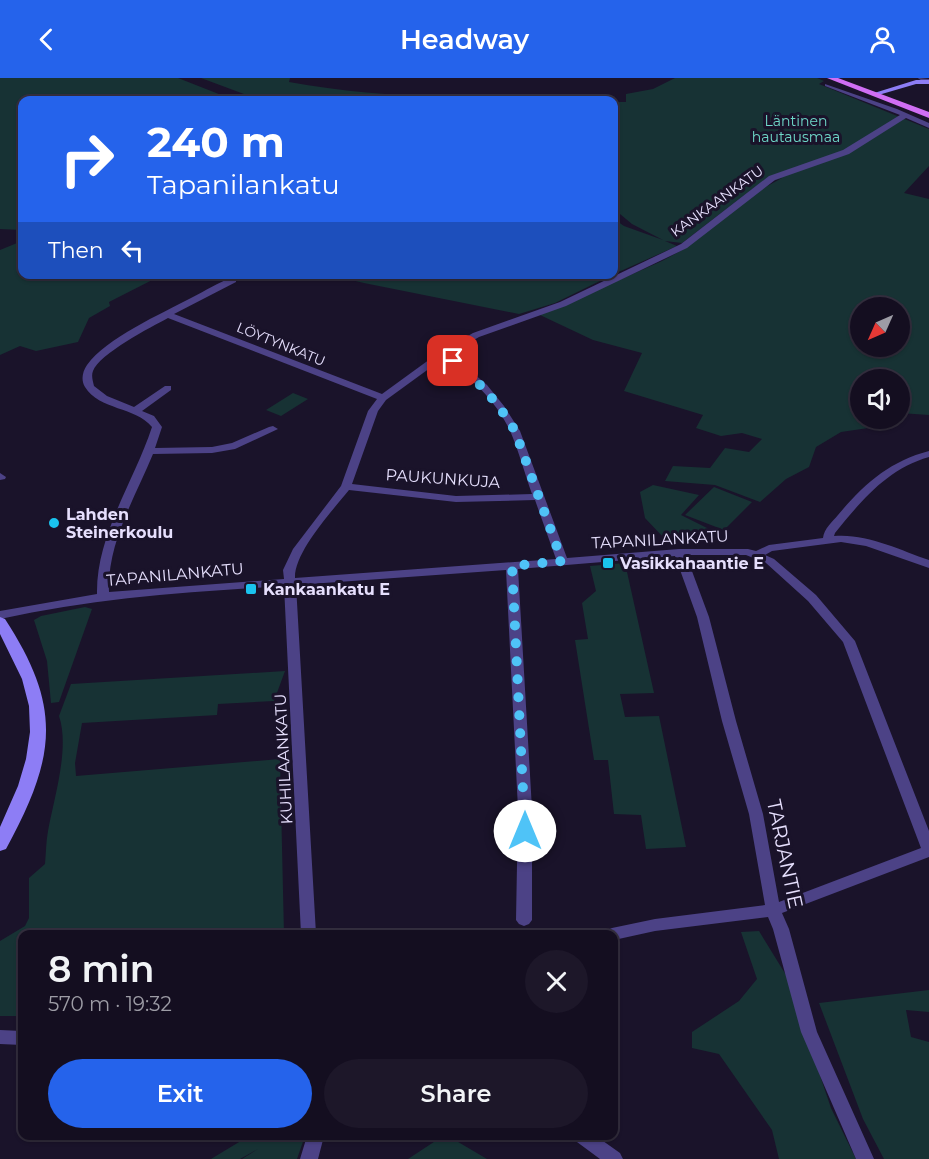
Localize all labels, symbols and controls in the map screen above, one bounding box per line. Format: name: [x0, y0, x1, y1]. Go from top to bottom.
icon: back: [30, 23, 63, 56]
text: Headway: [400, 23, 529, 56]
icon: person: [866, 23, 899, 56]
park label: Läntinen hautausmaa: [752, 112, 840, 146]
text: 240 m: [147, 116, 285, 168]
icon: right: [48, 120, 126, 198]
street label: KANKAANKATU: [667, 161, 767, 241]
text: Tapanilankatu: [147, 168, 340, 201]
icon: left: [116, 234, 149, 267]
text: Then: [48, 237, 104, 264]
north arrow: [850, 297, 910, 357]
map controls: [850, 297, 910, 429]
street label: LÖYTYNKATU: [234, 318, 328, 370]
pin: [427, 335, 478, 386]
icon: arrive: [436, 344, 469, 377]
button: sound: [850, 369, 910, 429]
street label: PAUKUNKUJA: [385, 465, 501, 492]
place label: Lahden Steinerkoulu: [66, 505, 173, 542]
marker: Lahden Steinerkoulu: [47, 516, 61, 530]
street label: TAPANILANKATU: [591, 526, 729, 553]
place label: Vasikkahaantie E: [619, 554, 764, 573]
marker: Vasikkahaantie E: [601, 556, 615, 570]
street label: TAPANILANKATU: [106, 559, 244, 590]
place label: Kankaankatu E: [263, 580, 390, 599]
marker: Kankaankatu E: [244, 582, 258, 596]
street label: KUHILAANKATU: [271, 693, 296, 825]
street label: TARJANTIE: [762, 797, 808, 911]
position arrow: [493, 799, 557, 863]
text: 8 min: [48, 947, 154, 991]
button: close: [525, 950, 588, 1013]
text: 570 m · 19:32: [48, 992, 172, 1016]
button: Exit: [48, 1059, 312, 1128]
button: Share: [324, 1059, 588, 1128]

